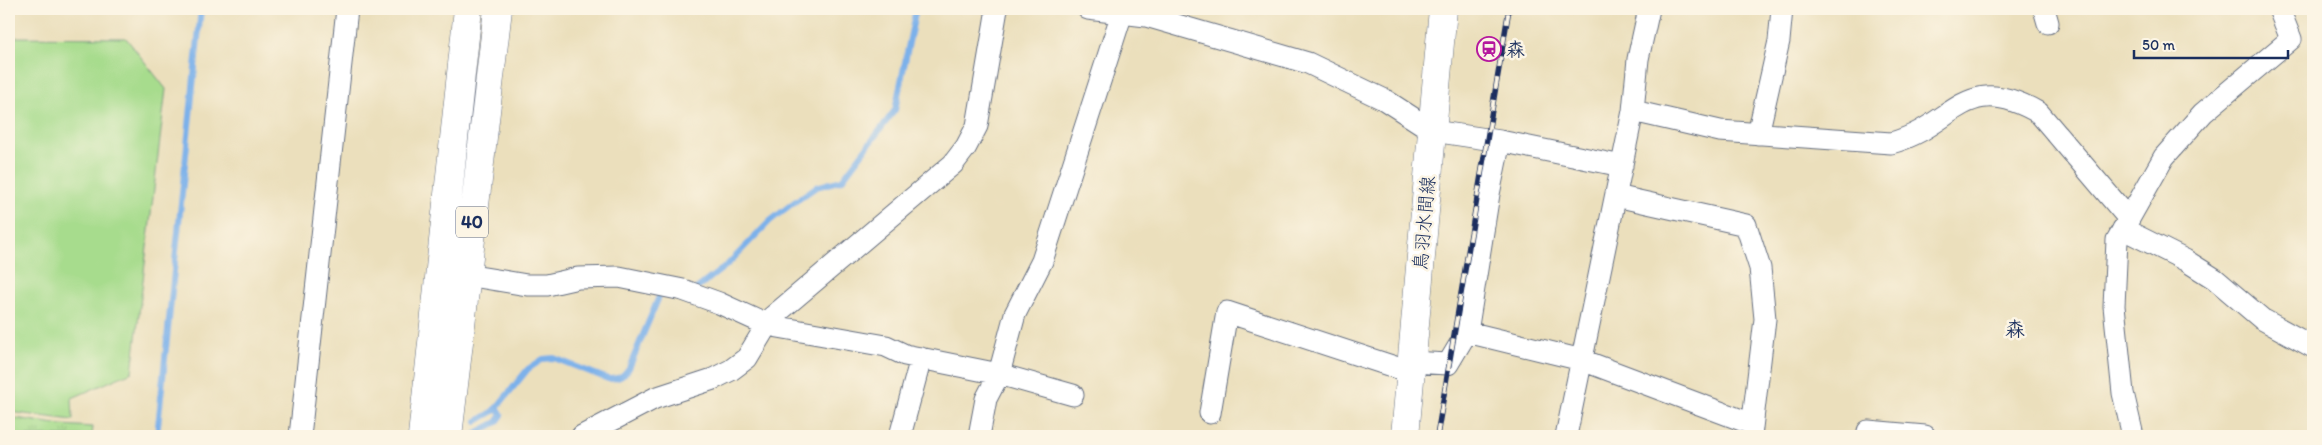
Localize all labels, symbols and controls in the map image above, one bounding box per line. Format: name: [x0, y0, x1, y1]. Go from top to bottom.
scale bar: [2134, 28, 2288, 60]
station icon: 森: [1476, 36, 1502, 62]
text: 50 m: [2142, 36, 2175, 54]
place label: 森: [1506, 38, 1525, 61]
street label: 鳥羽水間線: [1408, 175, 1440, 271]
road number: 40: [456, 206, 488, 238]
district label: 森: [2005, 317, 2025, 341]

